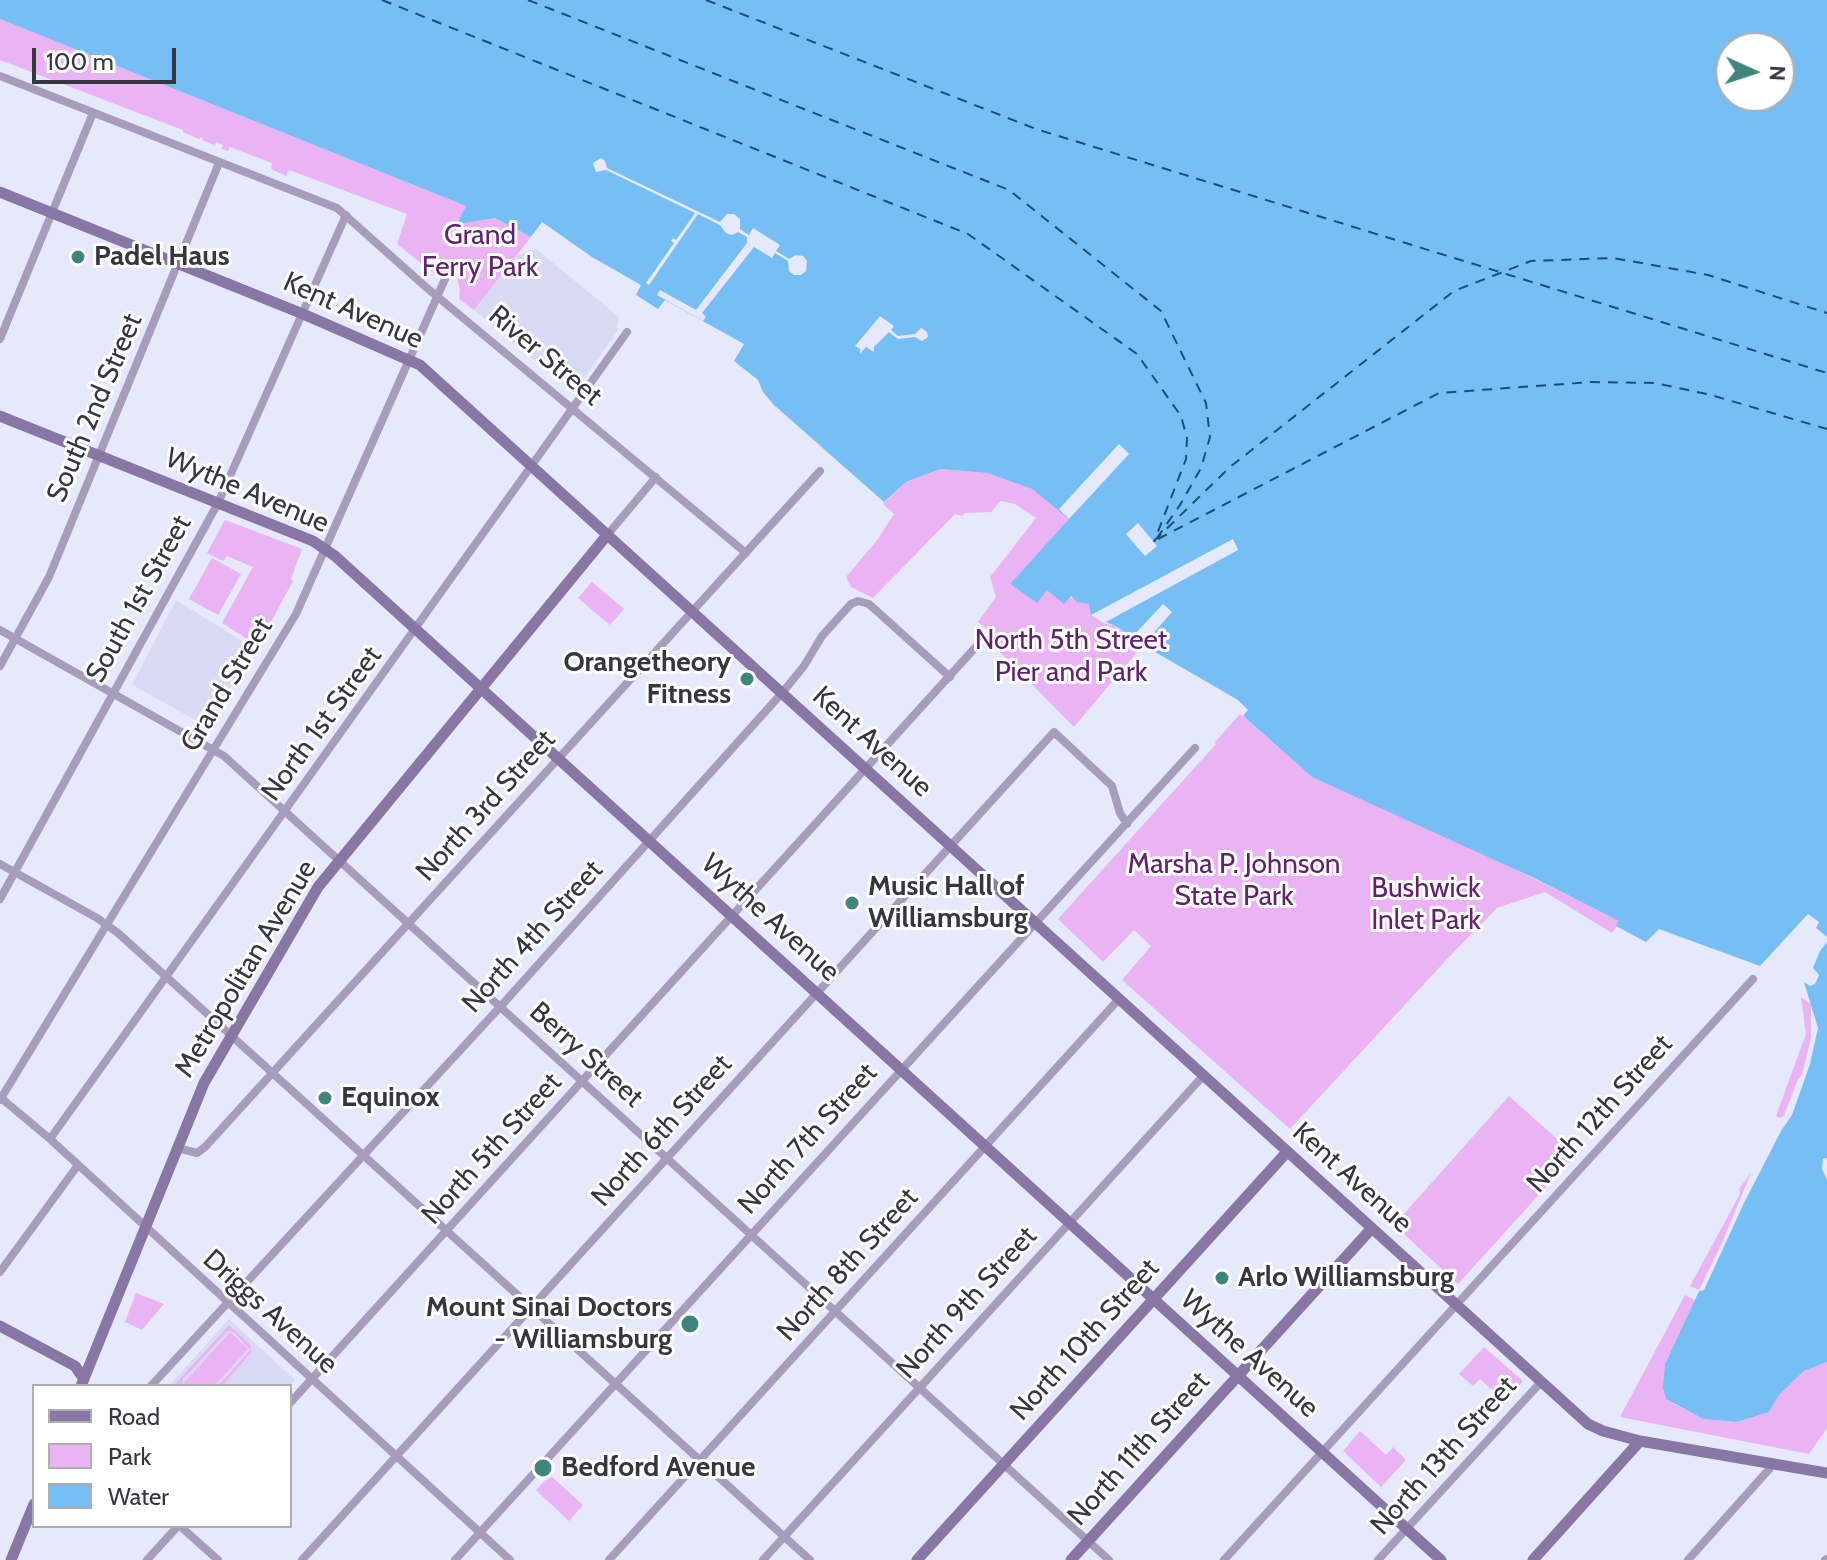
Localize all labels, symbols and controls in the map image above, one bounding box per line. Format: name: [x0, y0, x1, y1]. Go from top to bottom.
scale bar: [36, 32, 180, 82]
north arrow: [1715, 32, 1795, 112]
text: 100 m: [46, 47, 114, 76]
text: N: [1764, 65, 1791, 82]
park label: Grand Ferry Park: [422, 219, 538, 285]
place label: Padel Haus: [94, 240, 230, 274]
marker: Padel Haus: [69, 248, 87, 266]
street label: Kent Avenue: [278, 265, 428, 357]
street label: River Street: [482, 299, 608, 413]
street label: South 2nd Street: [40, 309, 150, 507]
street label: Wythe Avenue: [160, 441, 334, 541]
street label: South 1st Street: [79, 510, 199, 688]
street label: Grand Street: [174, 612, 280, 758]
park label: North 5th Street Pier and Park: [975, 624, 1167, 690]
street label: North 1st Street: [255, 640, 389, 808]
place label: Orangetheory Fitness: [563, 646, 731, 712]
marker: Orangetheory Fitness: [738, 670, 756, 688]
street label: Kent Avenue: [805, 680, 939, 804]
street label: North 3rd Street: [409, 723, 563, 889]
street label: Wythe Avenue: [694, 847, 846, 989]
park label: Marsha P. Johnson State Park: [1128, 848, 1340, 914]
street label: Metropolitan Avenue: [168, 854, 324, 1084]
street label: North 4th Street: [456, 854, 610, 1020]
place label: Music Hall of Williamsburg: [868, 870, 1028, 936]
park label: Bushwick Inlet Park: [1371, 872, 1481, 938]
marker: Music Hall of Williamsburg: [843, 894, 861, 912]
street label: Berry Street: [522, 995, 650, 1115]
street label: North 12th Street: [1520, 1028, 1680, 1200]
street label: North 6th Street: [585, 1048, 739, 1214]
street label: North 7th Street: [731, 1057, 885, 1221]
street label: North 5th Street: [415, 1066, 569, 1232]
place label: Equinox: [341, 1081, 440, 1115]
marker: Equinox: [316, 1089, 334, 1107]
street label: Kent Avenue: [1285, 1116, 1419, 1240]
street label: North 8th Street: [771, 1182, 925, 1348]
street label: North 9th Street: [890, 1220, 1044, 1386]
street label: Driggs Avenue: [196, 1243, 344, 1381]
street label: North 10th Street: [1004, 1252, 1166, 1428]
place label: Arlo Williamsburg: [1238, 1261, 1454, 1295]
marker: Arlo Williamsburg: [1213, 1269, 1231, 1287]
street label: Wythe Avenue: [1173, 1283, 1325, 1425]
place label: Mount Sinai Doctors - Williamsburg: [426, 1291, 672, 1357]
marker: Mount Sinai Doctors - Williamsburg: [679, 1313, 701, 1335]
street label: North 11th Street: [1061, 1365, 1217, 1533]
street label: North 13th Street: [1364, 1370, 1524, 1542]
legend: [32, 1384, 292, 1528]
text: Road: [108, 1402, 160, 1431]
text: Park: [108, 1442, 151, 1471]
place label: Bedford Avenue: [561, 1451, 755, 1485]
marker: Bedford Avenue: [532, 1457, 554, 1479]
text: Water: [108, 1482, 169, 1511]

